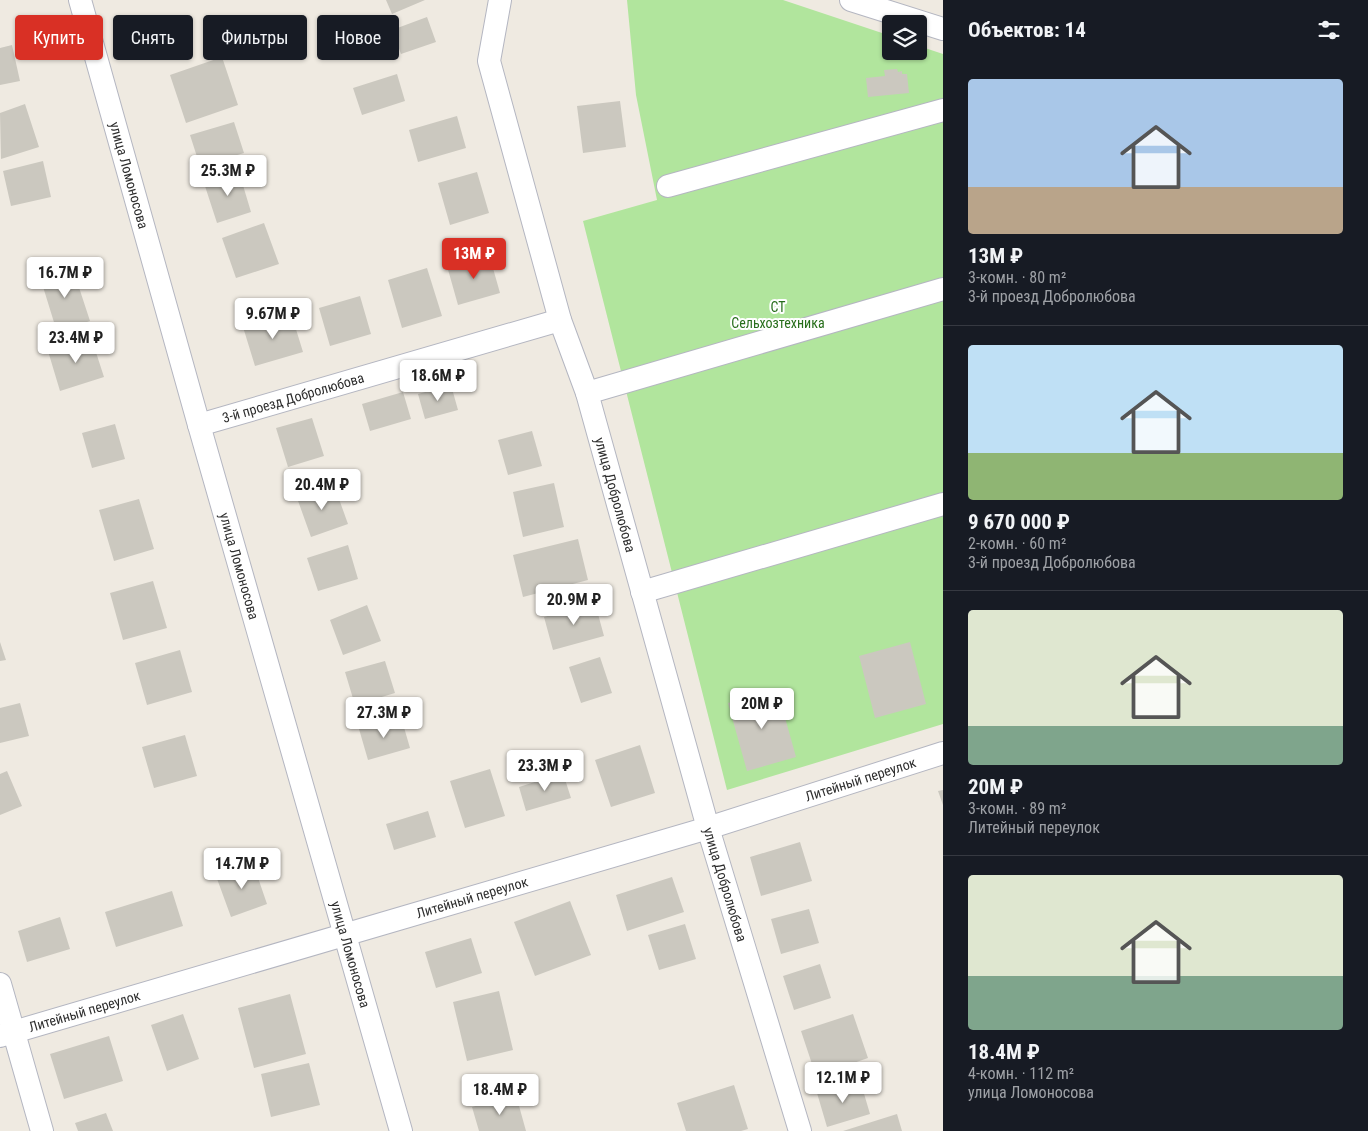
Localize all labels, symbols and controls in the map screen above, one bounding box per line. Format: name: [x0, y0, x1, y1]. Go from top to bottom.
chip: Купить: [15, 15, 103, 60]
chip: Снять: [113, 15, 193, 60]
chip: Фильтры: [203, 15, 307, 60]
chip: Новое: [317, 15, 399, 60]
map controls: [882, 15, 927, 60]
button: layers: [882, 15, 927, 60]
icon: filters: [1315, 16, 1343, 44]
text: Объектов: 14: [968, 18, 1086, 42]
icon: home: [1111, 112, 1201, 202]
street label: улица Ломоносова: [106, 120, 152, 231]
pin: 25.3M ₽: [182, 154, 274, 197]
text: 25.3M ₽: [201, 161, 255, 180]
pin: 13M ₽: [439, 238, 509, 280]
text: 13M ₽: [453, 244, 495, 263]
text: 13M ₽: [968, 244, 1023, 268]
pin: 16.7M ₽: [19, 256, 111, 299]
text: 16.7M ₽: [38, 263, 92, 282]
text: 3-комн. · 80 m²: [968, 268, 1066, 287]
text: 3-й проезд Добролюбова: [968, 287, 1136, 306]
pin: 9.67M ₽: [227, 298, 319, 340]
park label: СТ Сельхозтехника: [731, 299, 825, 331]
text: 9.67M ₽: [246, 304, 300, 323]
pin: 23.4M ₽: [30, 322, 122, 364]
text: 23.4M ₽: [49, 328, 103, 347]
pin: 18.6M ₽: [392, 360, 484, 402]
text: 18.6M ₽: [411, 366, 465, 385]
street label: 3-й проезд Добролюбова: [220, 369, 366, 426]
icon: home: [1111, 377, 1201, 467]
street label: улица Добролюбова: [592, 435, 639, 554]
pin: 20.4M ₽: [276, 468, 368, 511]
text: 20.4M ₽: [295, 475, 349, 494]
text: 9 670 000 ₽: [968, 510, 1070, 534]
street label: улица Ломоносова: [216, 511, 262, 621]
text: 2-комн. · 60 m²: [968, 534, 1066, 553]
text: 3-й проезд Добролюбова: [968, 553, 1136, 572]
pin: 20.9M ₽: [528, 584, 620, 626]
text: 20.9M ₽: [547, 590, 601, 609]
icon: home: [1111, 642, 1201, 732]
pin: 20M ₽: [727, 688, 797, 730]
text: 20M ₽: [741, 694, 783, 713]
pin: 27.3M ₽: [338, 696, 430, 739]
text: 27.3M ₽: [357, 703, 411, 722]
pin: 23.3M ₽: [499, 750, 591, 792]
street label: Литейный переулок: [803, 754, 918, 805]
text: 23.3M ₽: [518, 756, 572, 775]
text: 20M ₽: [968, 775, 1023, 799]
text: 3-комн. · 89 m²: [968, 799, 1066, 818]
text: Литейный переулок: [968, 818, 1100, 837]
street label: улица Добролюбова: [700, 826, 750, 944]
pin: 14.7M ₽: [196, 848, 288, 890]
text: 14.7M ₽: [215, 854, 269, 873]
street label: Литейный переулок: [414, 873, 530, 921]
street label: улица Ломоносова: [328, 899, 373, 1010]
icon: home: [1111, 907, 1201, 997]
street label: Литейный переулок: [27, 987, 142, 1035]
text: 18.4M ₽: [968, 1040, 1040, 1064]
pin: 12.1M ₽: [797, 1062, 889, 1104]
text: 4-комн. · 112 m²: [968, 1064, 1074, 1083]
text: 12.1M ₽: [816, 1068, 870, 1087]
pin: 18.4M ₽: [454, 1074, 546, 1116]
text: 18.4M ₽: [473, 1080, 527, 1099]
text: улица Ломоносова: [968, 1083, 1094, 1102]

